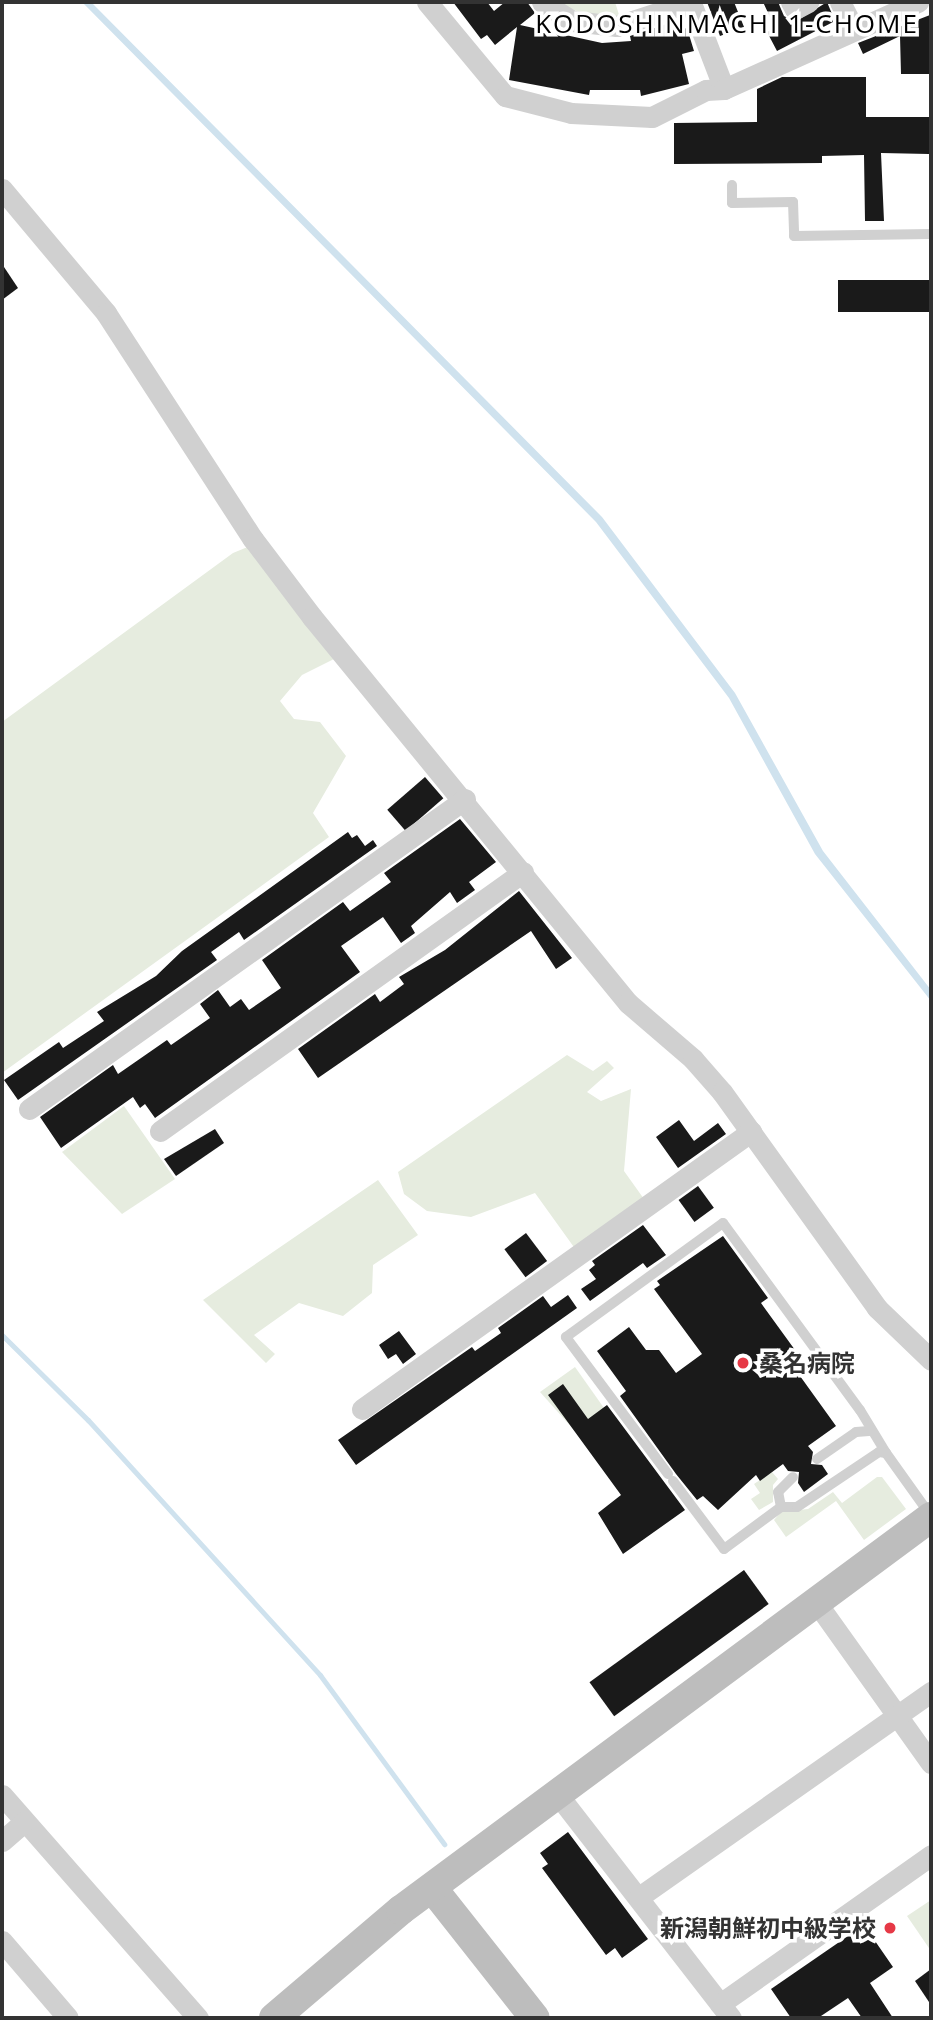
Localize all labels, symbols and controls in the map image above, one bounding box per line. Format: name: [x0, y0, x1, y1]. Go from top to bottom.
district label: KODOSHINMACHI 1-CHOME: [538, 8, 916, 40]
place label: 桑名病院: [759, 1349, 855, 1377]
marker: 桑名病院: [733, 1353, 753, 1373]
place label: 新潟朝鮮初中級学校: [660, 1914, 876, 1942]
marker: 新潟朝鮮初中級学校: [882, 1920, 898, 1936]

